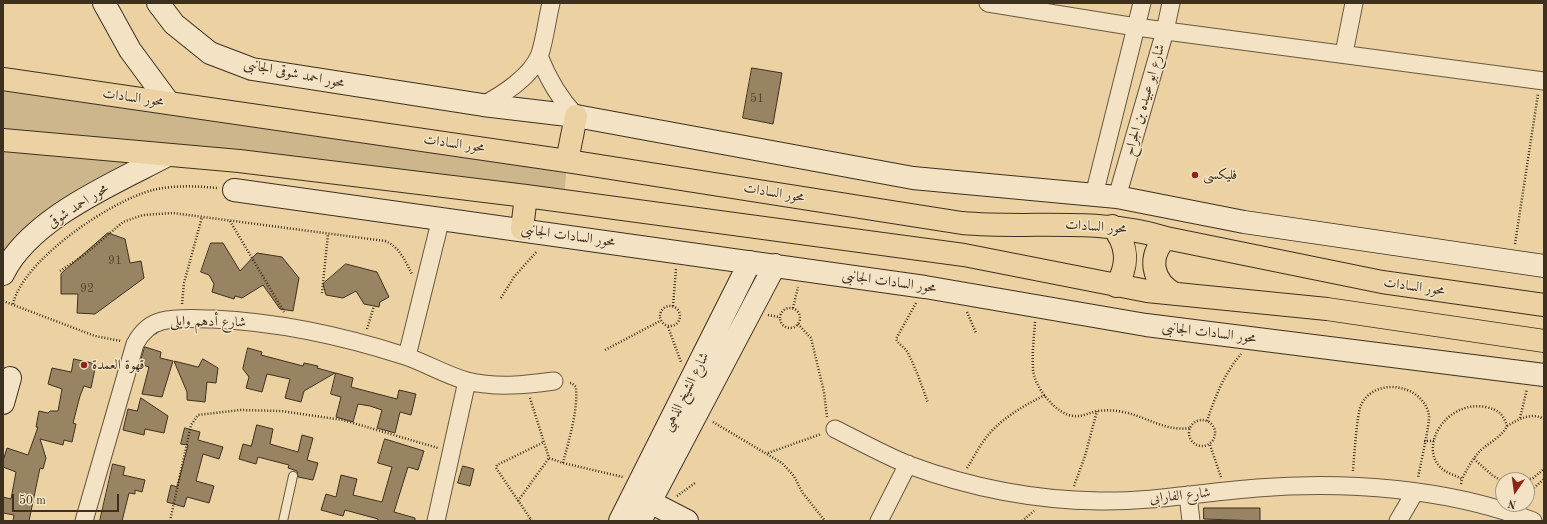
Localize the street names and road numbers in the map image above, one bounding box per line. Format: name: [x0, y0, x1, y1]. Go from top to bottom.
street label: شارع ابو عبيده بن الجراح: [1121, 42, 1169, 158]
street label: محور احمد شوقى الجانبى: [242, 56, 346, 92]
street label: محور السادات: [101, 85, 165, 111]
street label: محور السادات: [422, 131, 486, 157]
street label: محور احمد شوقى: [44, 180, 112, 232]
street label: محور السادات: [742, 180, 806, 206]
street label: محور السادات: [1065, 216, 1127, 238]
street label: محور السادات الجانبى: [520, 221, 616, 251]
street label: محور السادات الجانبى: [841, 267, 937, 297]
street label: محور السادات: [1382, 274, 1446, 300]
street label: شارع أدهم وايلى: [170, 313, 246, 331]
street label: محور السادات الجانبى: [1161, 319, 1257, 347]
street label: شارع الشيخ الذهبى: [659, 350, 713, 434]
street label: شارع الفارابى: [1149, 484, 1211, 508]

